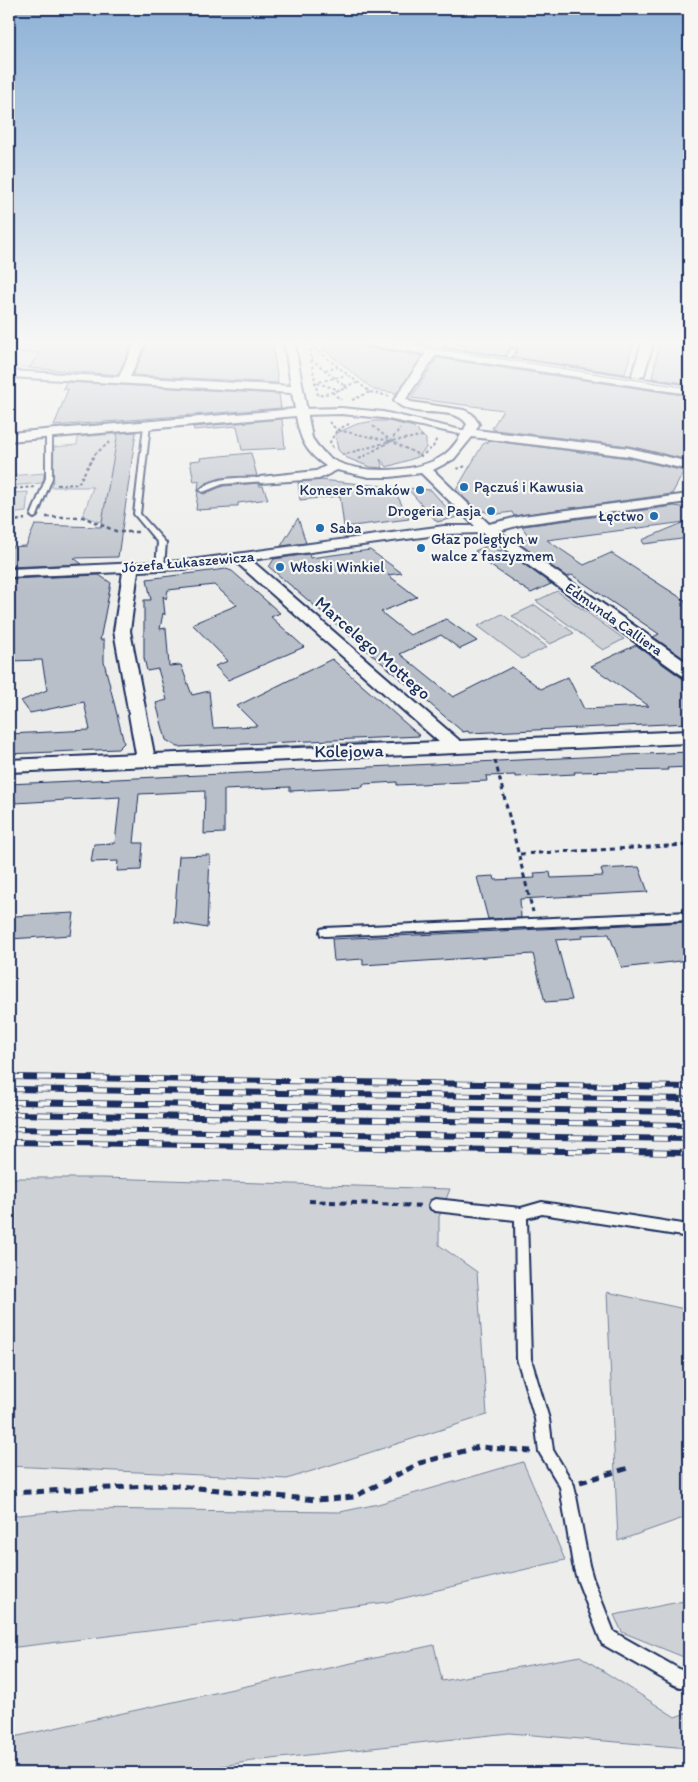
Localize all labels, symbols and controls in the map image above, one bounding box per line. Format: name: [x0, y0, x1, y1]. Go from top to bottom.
place label: Pączuś i Kawusia: [474, 478, 584, 496]
place label: Koneser Smaków: [300, 481, 410, 499]
marker: Pączuś i Kawusia: [458, 481, 470, 493]
marker: Koneser Smaków: [414, 484, 426, 496]
place label: Drogeria Pasja: [388, 502, 481, 520]
marker: Drogeria Pasja: [485, 505, 497, 517]
place label: Łęctwo: [599, 507, 644, 525]
marker: Łęctwo: [648, 510, 660, 522]
place label: Saba: [330, 519, 362, 537]
marker: Saba: [314, 522, 326, 534]
place label: Głaz poległych w walce z faszyzmem: [431, 530, 554, 565]
marker: Głaz poległych w walce z faszyzmem: [415, 542, 427, 554]
street label: Józefa Łukaszewicza: [121, 547, 255, 577]
place label: Włoski Winkiel: [290, 558, 385, 576]
marker: Włoski Winkiel: [274, 561, 286, 573]
street label: Edmunda Calliera: [562, 579, 666, 659]
street label: Marcelego Mottego: [310, 592, 436, 704]
street label: Kolejowa: [314, 739, 385, 763]

